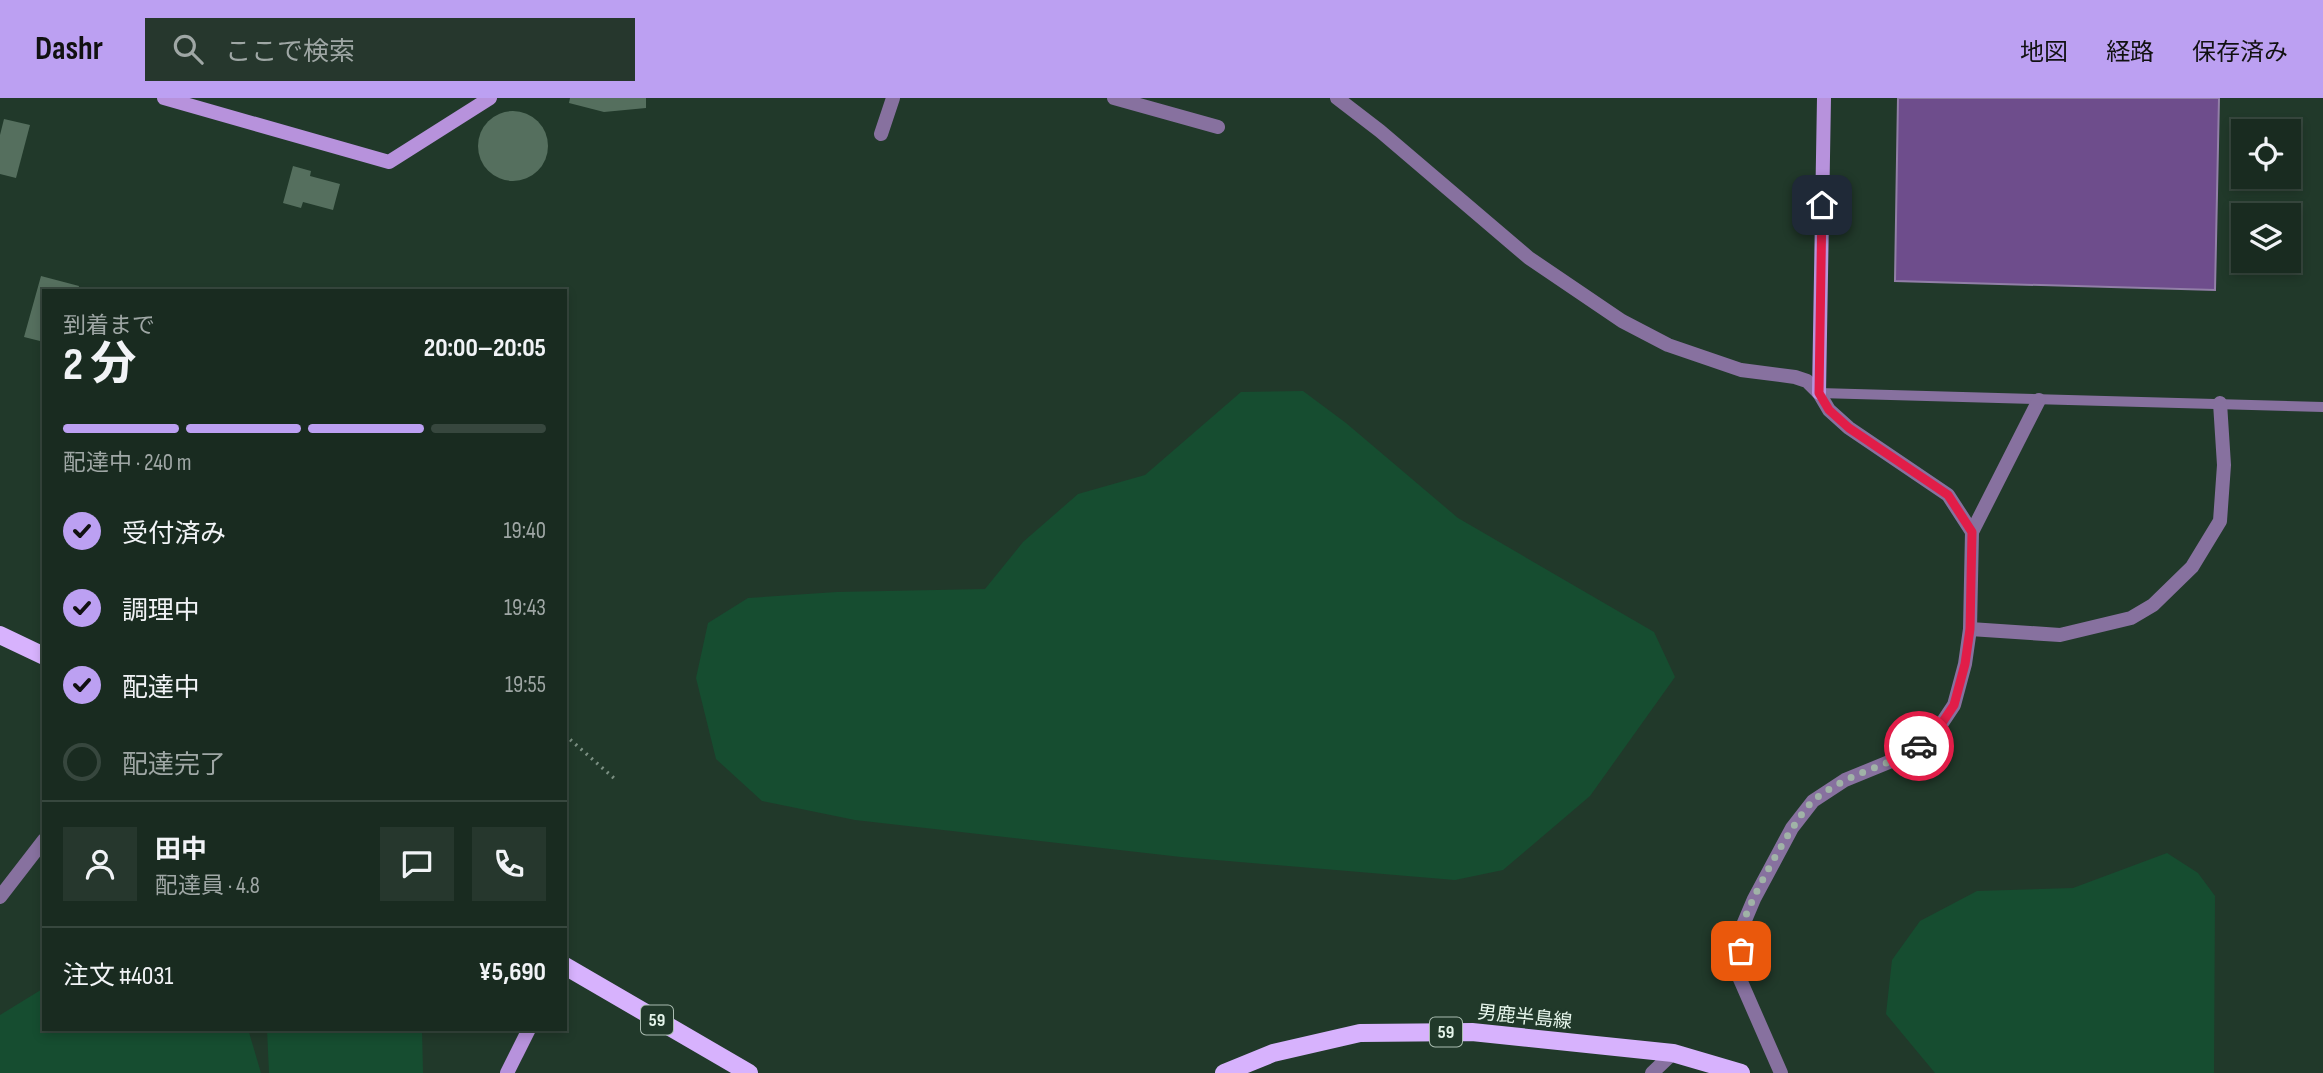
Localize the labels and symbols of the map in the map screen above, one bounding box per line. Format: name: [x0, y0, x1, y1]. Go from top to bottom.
pin: [1792, 175, 1852, 235]
courier: [1884, 711, 1954, 781]
pin: [1711, 921, 1771, 981]
street label: 男鹿半島線: [1476, 1001, 1573, 1034]
road number: 59: [641, 1006, 673, 1035]
road number: 59: [1430, 1017, 1462, 1046]

